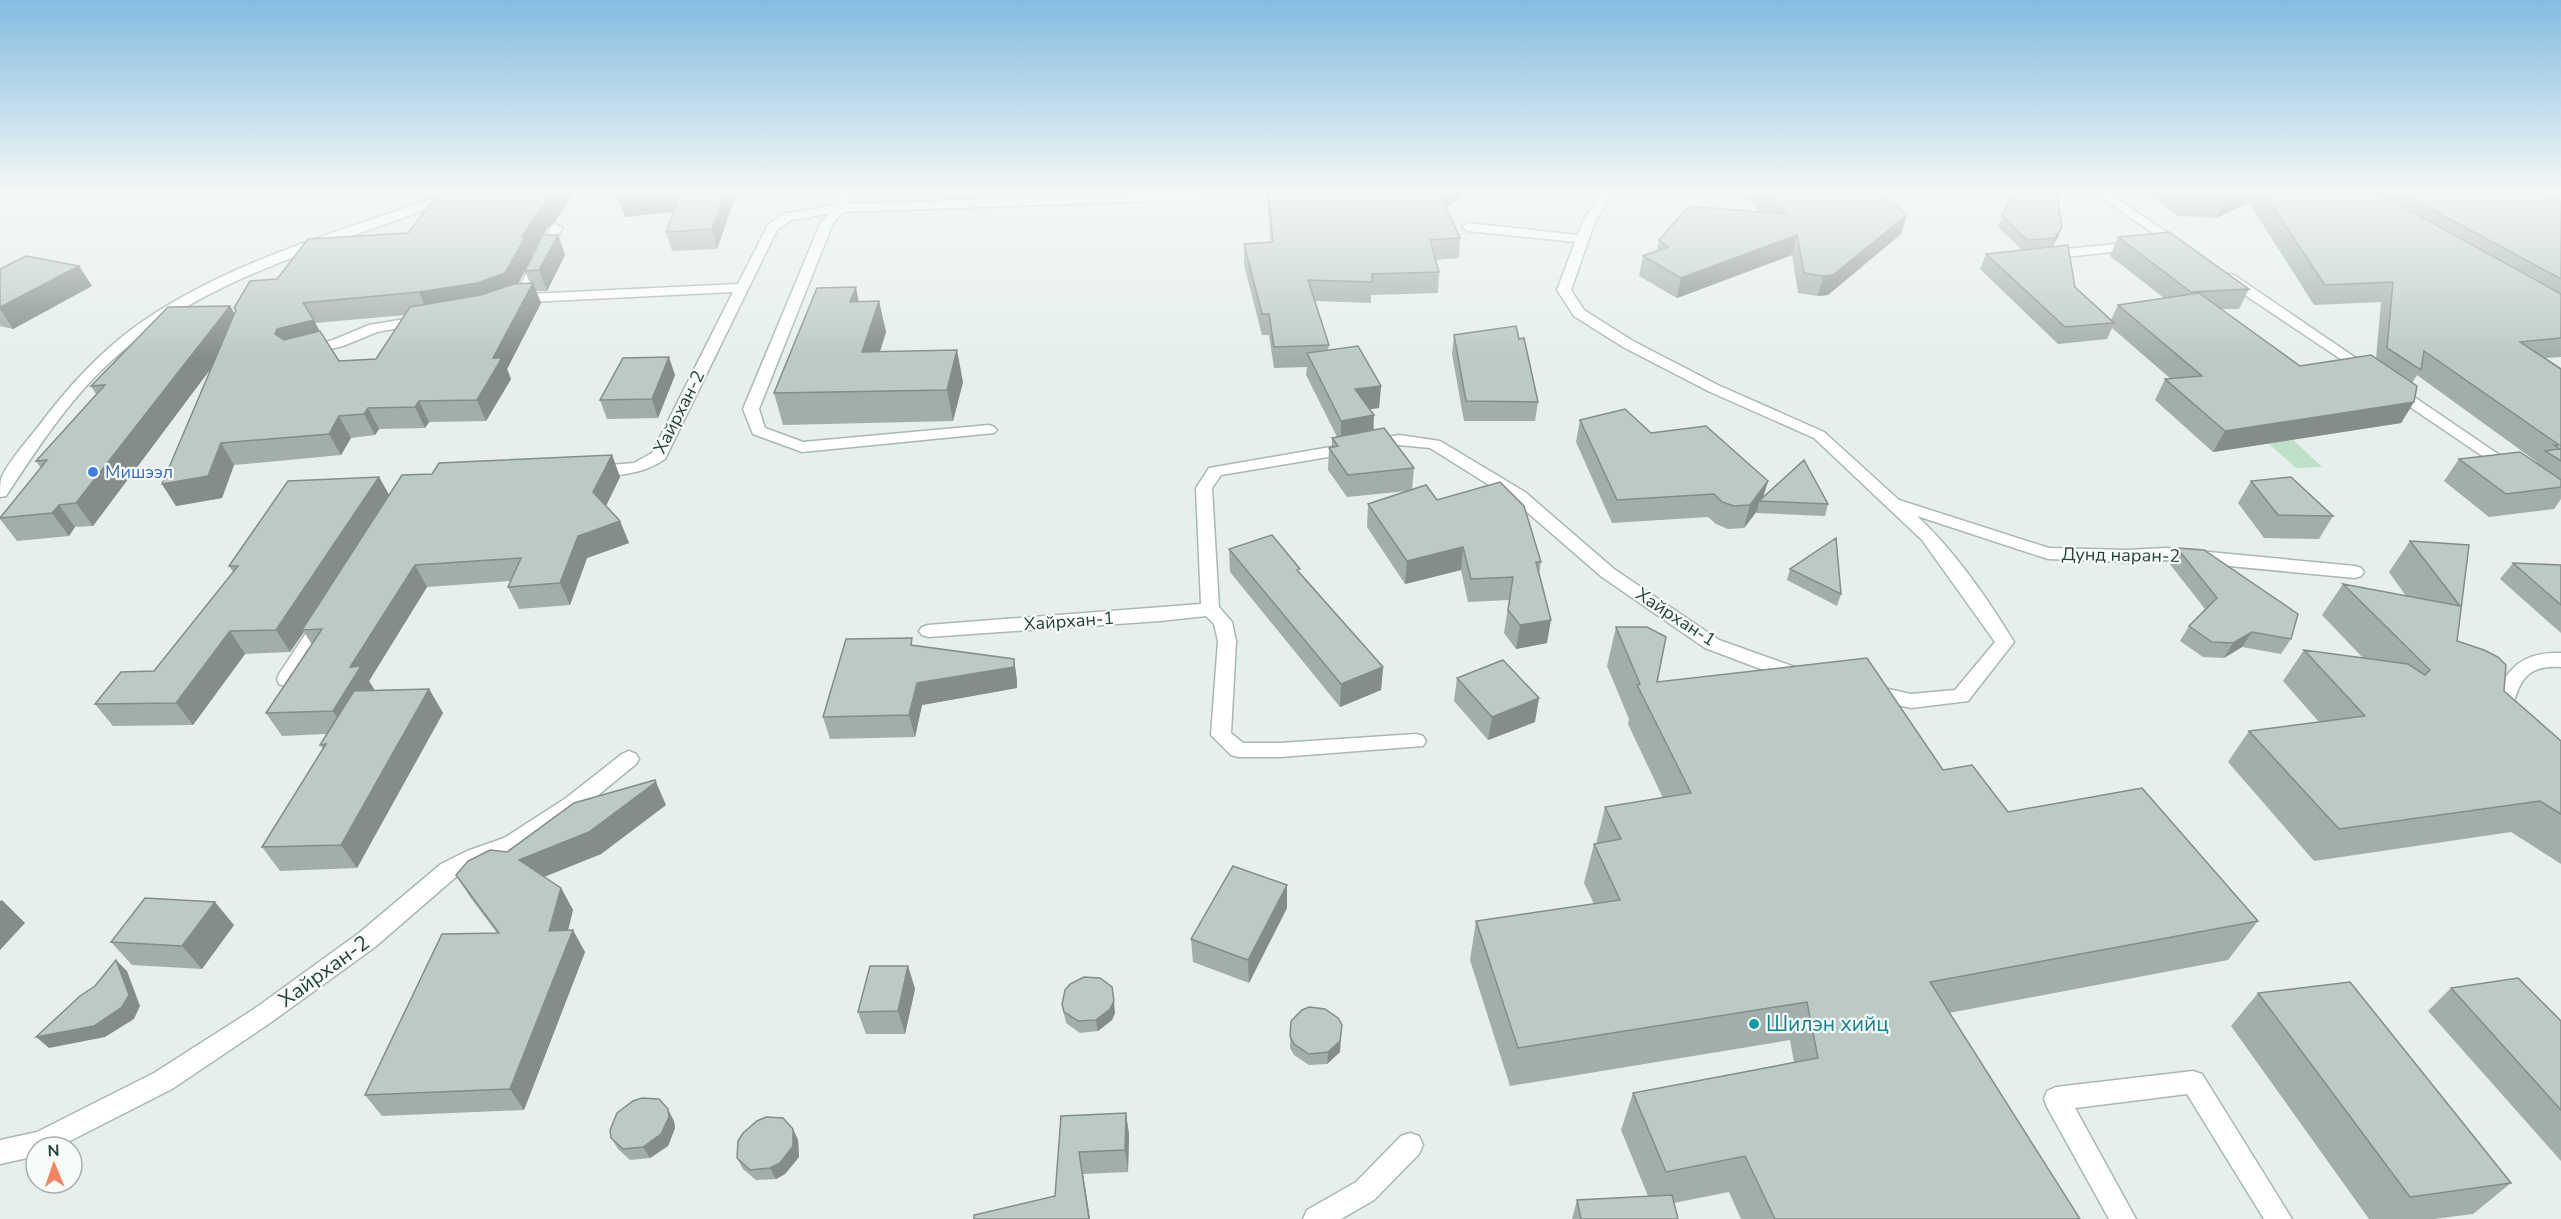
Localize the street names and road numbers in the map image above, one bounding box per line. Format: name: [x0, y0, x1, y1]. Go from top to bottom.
street label: Хайрхан-2: [648, 366, 710, 458]
street label: Дунд наран-2: [2062, 542, 2180, 568]
street label: Хайрхан-1: [1631, 582, 1721, 652]
street label: Хайрхан-1: [1023, 606, 1115, 636]
street label: Хайрхан-2: [273, 929, 375, 1013]

